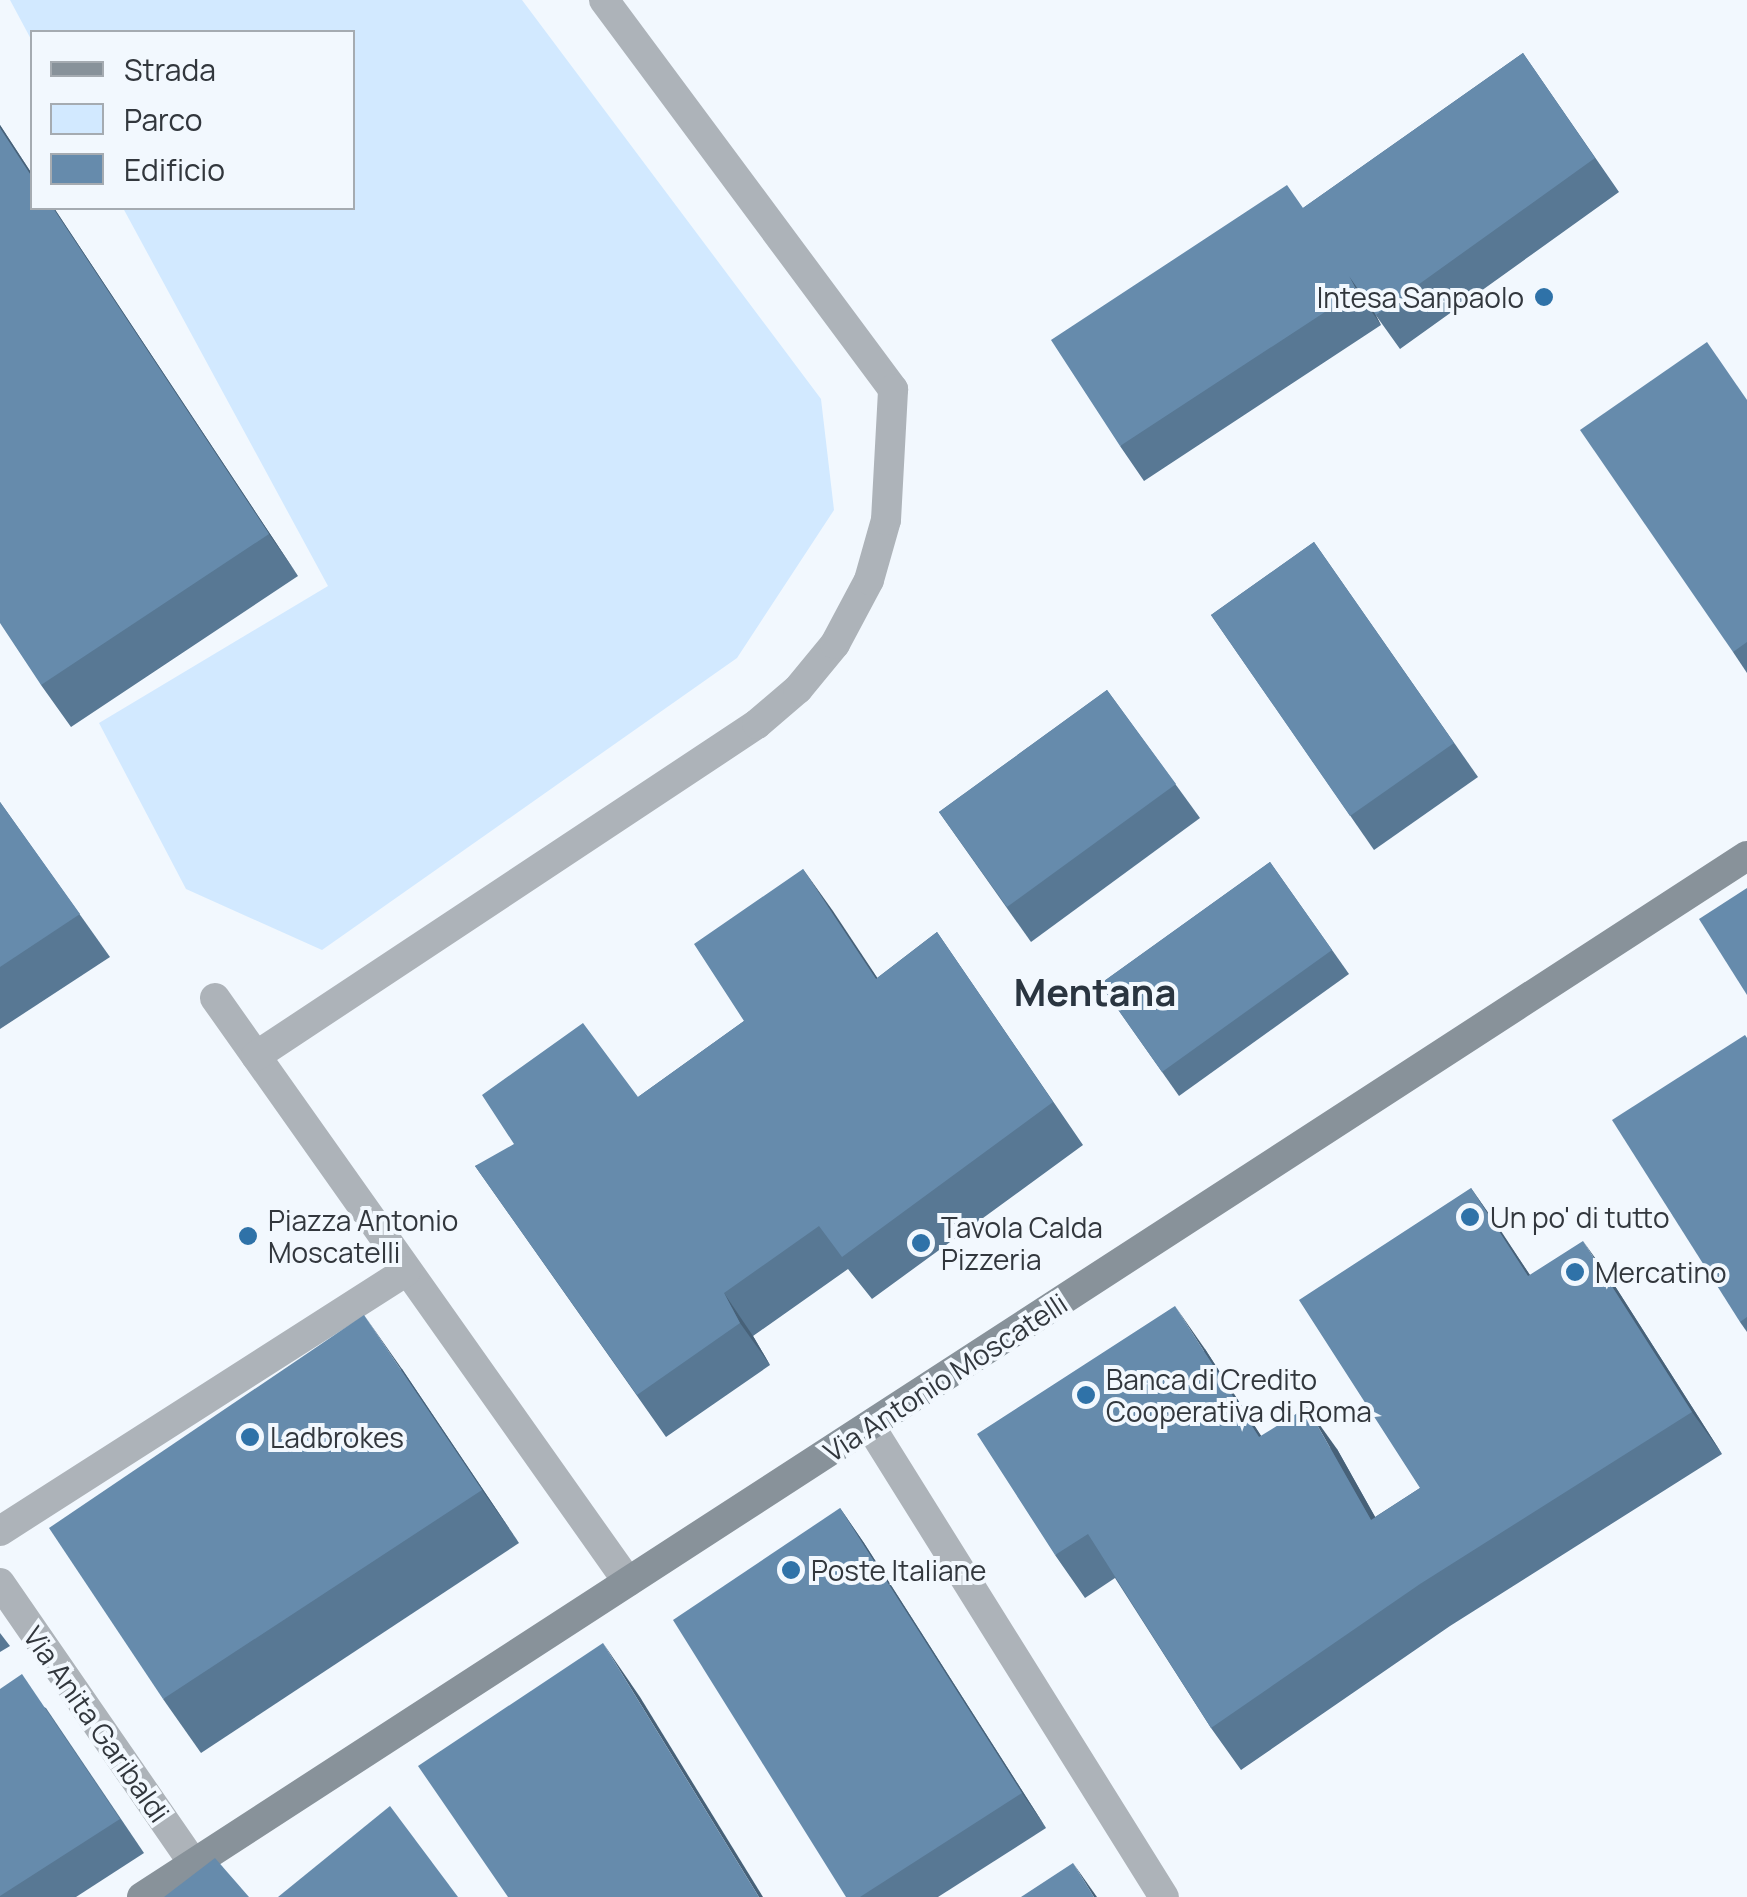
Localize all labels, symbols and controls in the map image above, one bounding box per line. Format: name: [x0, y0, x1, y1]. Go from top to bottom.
legend: [30, 30, 355, 210]
text: Strada: [124, 49, 216, 90]
text: Parco: [124, 99, 203, 140]
text: Edificio: [124, 149, 225, 190]
place label: Intesa Sanpaolo: [1317, 280, 1524, 314]
marker: Intesa Sanpaolo: [1533, 286, 1555, 308]
district label: Mentana: [1014, 969, 1176, 1015]
place label: Un po' di tutto: [1490, 1200, 1670, 1234]
place label: Piazza Antonio Moscatelli: [268, 1203, 458, 1269]
marker: Un po' di tutto: [1459, 1206, 1481, 1228]
place label: Tavola Calda Pizzeria: [941, 1210, 1103, 1276]
marker: Piazza Antonio Moscatelli: [237, 1225, 259, 1247]
marker: Tavola Calda Pizzeria: [910, 1232, 932, 1254]
place label: Mercatino: [1595, 1255, 1727, 1289]
marker: Mercatino: [1564, 1261, 1586, 1283]
street label: Via Antonio Moscatelli: [817, 1286, 1073, 1468]
place label: Banca di Credito Cooperativa di Roma: [1106, 1362, 1372, 1428]
marker: Banca di Credito Cooperativa di Roma: [1075, 1384, 1097, 1406]
place label: Ladbrokes: [270, 1420, 404, 1454]
marker: Ladbrokes: [239, 1426, 261, 1448]
place label: Poste Italiane: [811, 1553, 986, 1587]
marker: Poste Italiane: [780, 1559, 802, 1581]
street label: Via Anita Garibaldi: [17, 1620, 177, 1828]

